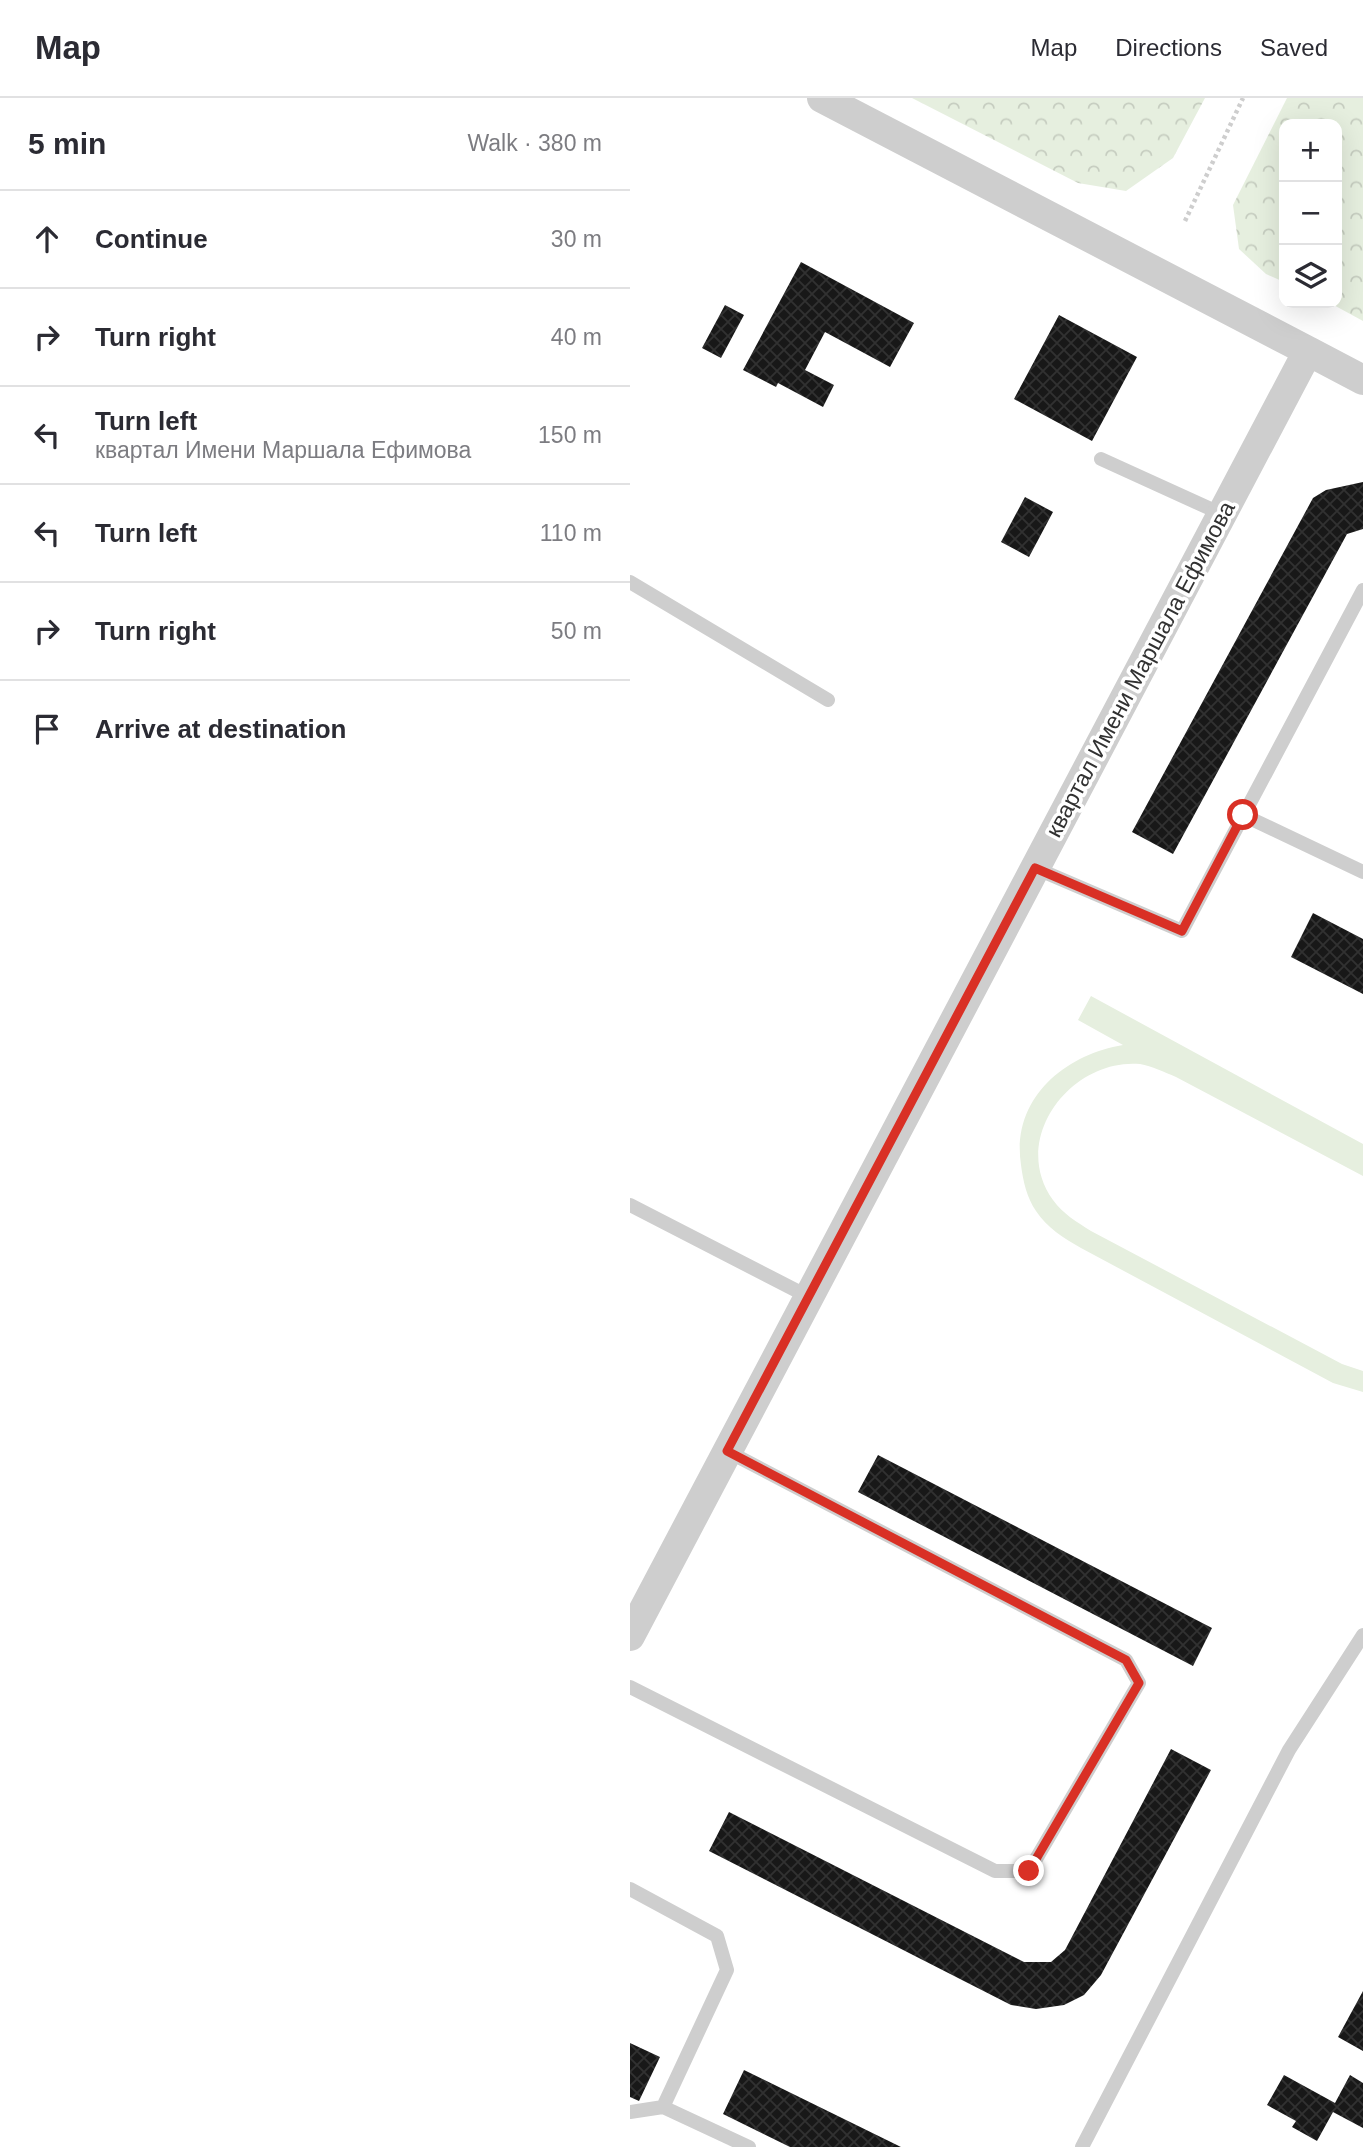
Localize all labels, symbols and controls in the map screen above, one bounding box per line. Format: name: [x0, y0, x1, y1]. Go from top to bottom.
text: Map: [35, 29, 101, 66]
text: Map: [1031, 34, 1077, 61]
text: Directions: [1115, 34, 1222, 61]
text: Saved: [1260, 34, 1328, 61]
map controls: [1279, 119, 1342, 308]
button: +: [1279, 119, 1342, 182]
text: 5 min: [28, 127, 106, 160]
text: Walk · 380 m: [467, 130, 602, 156]
button: −: [1279, 182, 1342, 245]
icon: ahead: [28, 220, 66, 258]
text: Continue: [95, 224, 208, 254]
text: 30 m: [551, 226, 602, 252]
button: layers: [1279, 245, 1342, 308]
icon: right: [28, 318, 66, 356]
text: Turn right: [95, 322, 216, 352]
text: 40 m: [551, 324, 602, 350]
text: Turn left: [95, 406, 197, 436]
icon: left: [28, 416, 66, 454]
text: 150 m: [538, 422, 602, 448]
text: квартал Имени Маршала Ефимова: [95, 437, 471, 463]
street label: квартал Имени Маршала Ефимова: [1040, 497, 1240, 841]
icon: left: [28, 514, 66, 552]
text: Turn left: [95, 518, 197, 548]
text: 110 m: [540, 520, 602, 546]
icon: right: [28, 612, 66, 650]
text: Turn right: [95, 616, 216, 646]
text: 50 m: [551, 618, 602, 644]
icon: arrive: [28, 710, 66, 748]
text: Arrive at destination: [95, 714, 346, 744]
route start: [1227, 799, 1258, 830]
route end: [1013, 1855, 1044, 1886]

